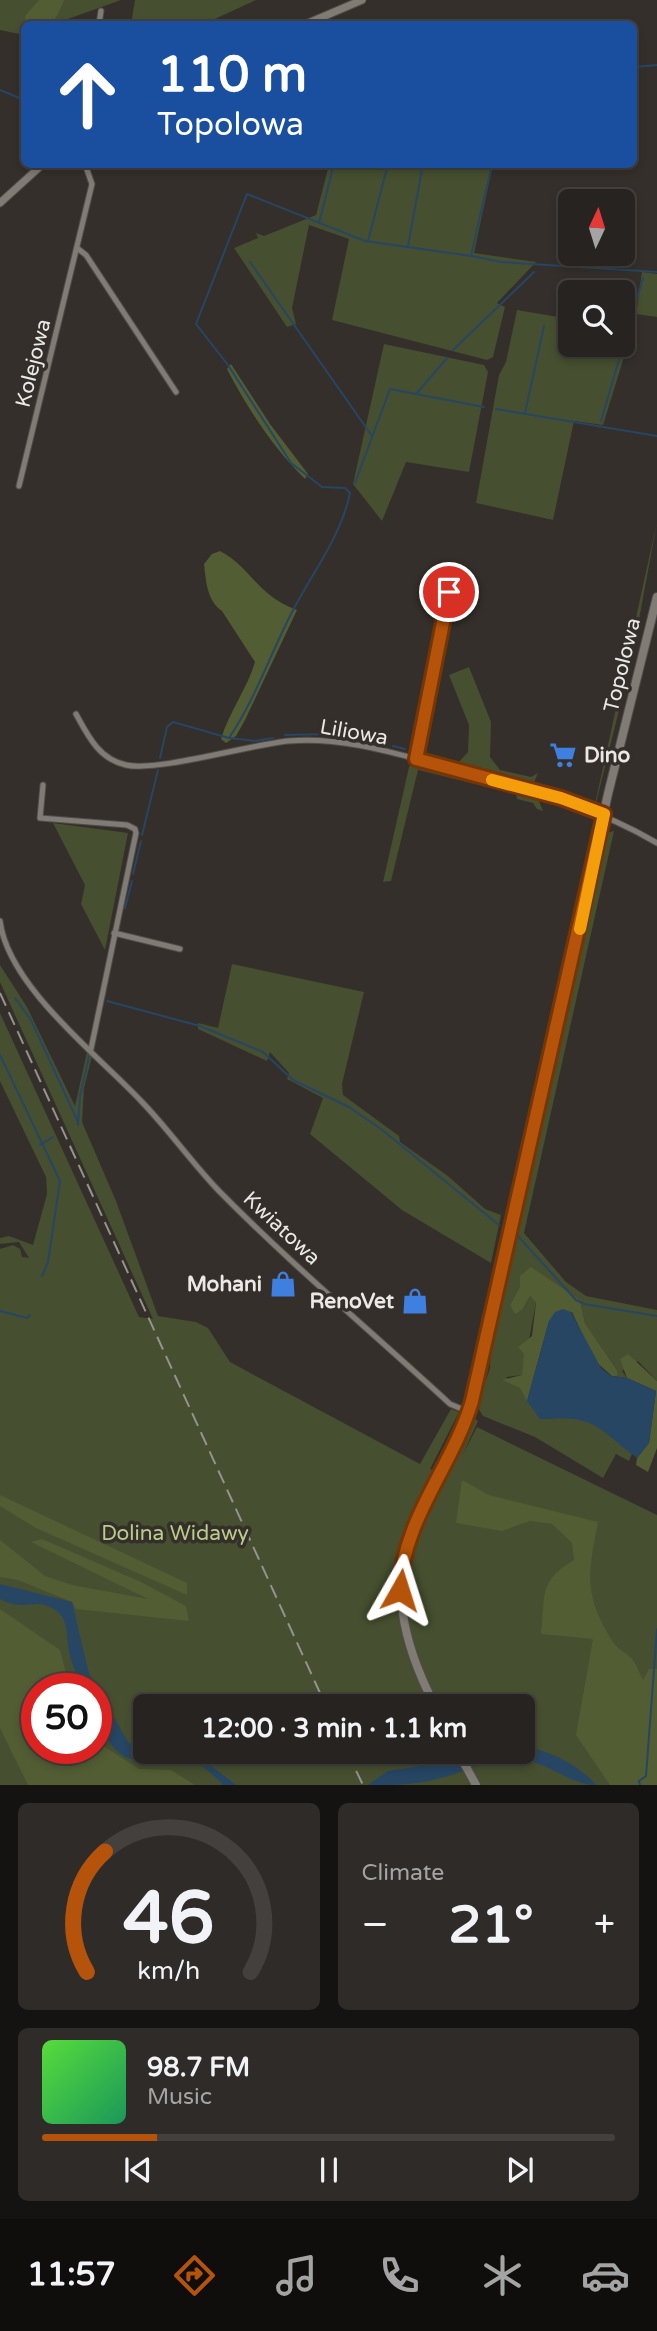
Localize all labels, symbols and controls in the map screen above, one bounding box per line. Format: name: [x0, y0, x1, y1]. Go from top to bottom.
text: 110 m: [157, 46, 307, 105]
icon: ahead: [42, 49, 133, 140]
text: Topolowa: [157, 106, 304, 144]
north arrow: [558, 189, 635, 266]
map controls: [558, 189, 635, 357]
button: search: [558, 280, 635, 357]
street label: Kolejowa: [10, 316, 57, 410]
pin: [419, 562, 479, 622]
icon: arrive: [430, 573, 468, 611]
street label: Topolowa: [599, 615, 646, 715]
street label: Liliowa: [318, 714, 390, 751]
supermarket icon: Dino: [548, 740, 578, 770]
place label: Dino: [584, 743, 631, 768]
street label: Kwiatowa: [238, 1186, 325, 1270]
shop icon: Mohani: [268, 1269, 298, 1299]
place label: Mohani: [187, 1272, 262, 1297]
shop icon: RenoVet: [400, 1286, 430, 1316]
place label: RenoVet: [309, 1289, 394, 1314]
park label: Dolina Widawy: [101, 1521, 249, 1546]
position arrow: [363, 1553, 437, 1627]
speed limit sign: 50: [21, 1673, 112, 1764]
text: 12:00 · 3 min · 1.1 km: [201, 1713, 467, 1744]
text: Climate: [362, 1859, 444, 1887]
text: 46: [123, 1876, 214, 1964]
text: 21°: [449, 1894, 534, 1957]
text: −: [362, 1902, 389, 1948]
text: +: [594, 1902, 615, 1948]
text: km/h: [137, 1956, 200, 1986]
text: 98.7 FM: [147, 2052, 250, 2083]
text: Music: [147, 2083, 212, 2111]
icon: previous: [119, 2151, 157, 2189]
icon: pause: [310, 2151, 348, 2189]
icon: next: [501, 2151, 539, 2189]
icon: directions: [170, 2251, 219, 2300]
icon: music: [272, 2251, 321, 2300]
icon: phone: [375, 2251, 424, 2300]
icon: climate: [478, 2251, 527, 2300]
icon: car: [581, 2251, 630, 2300]
text: 11:57: [27, 2256, 116, 2294]

